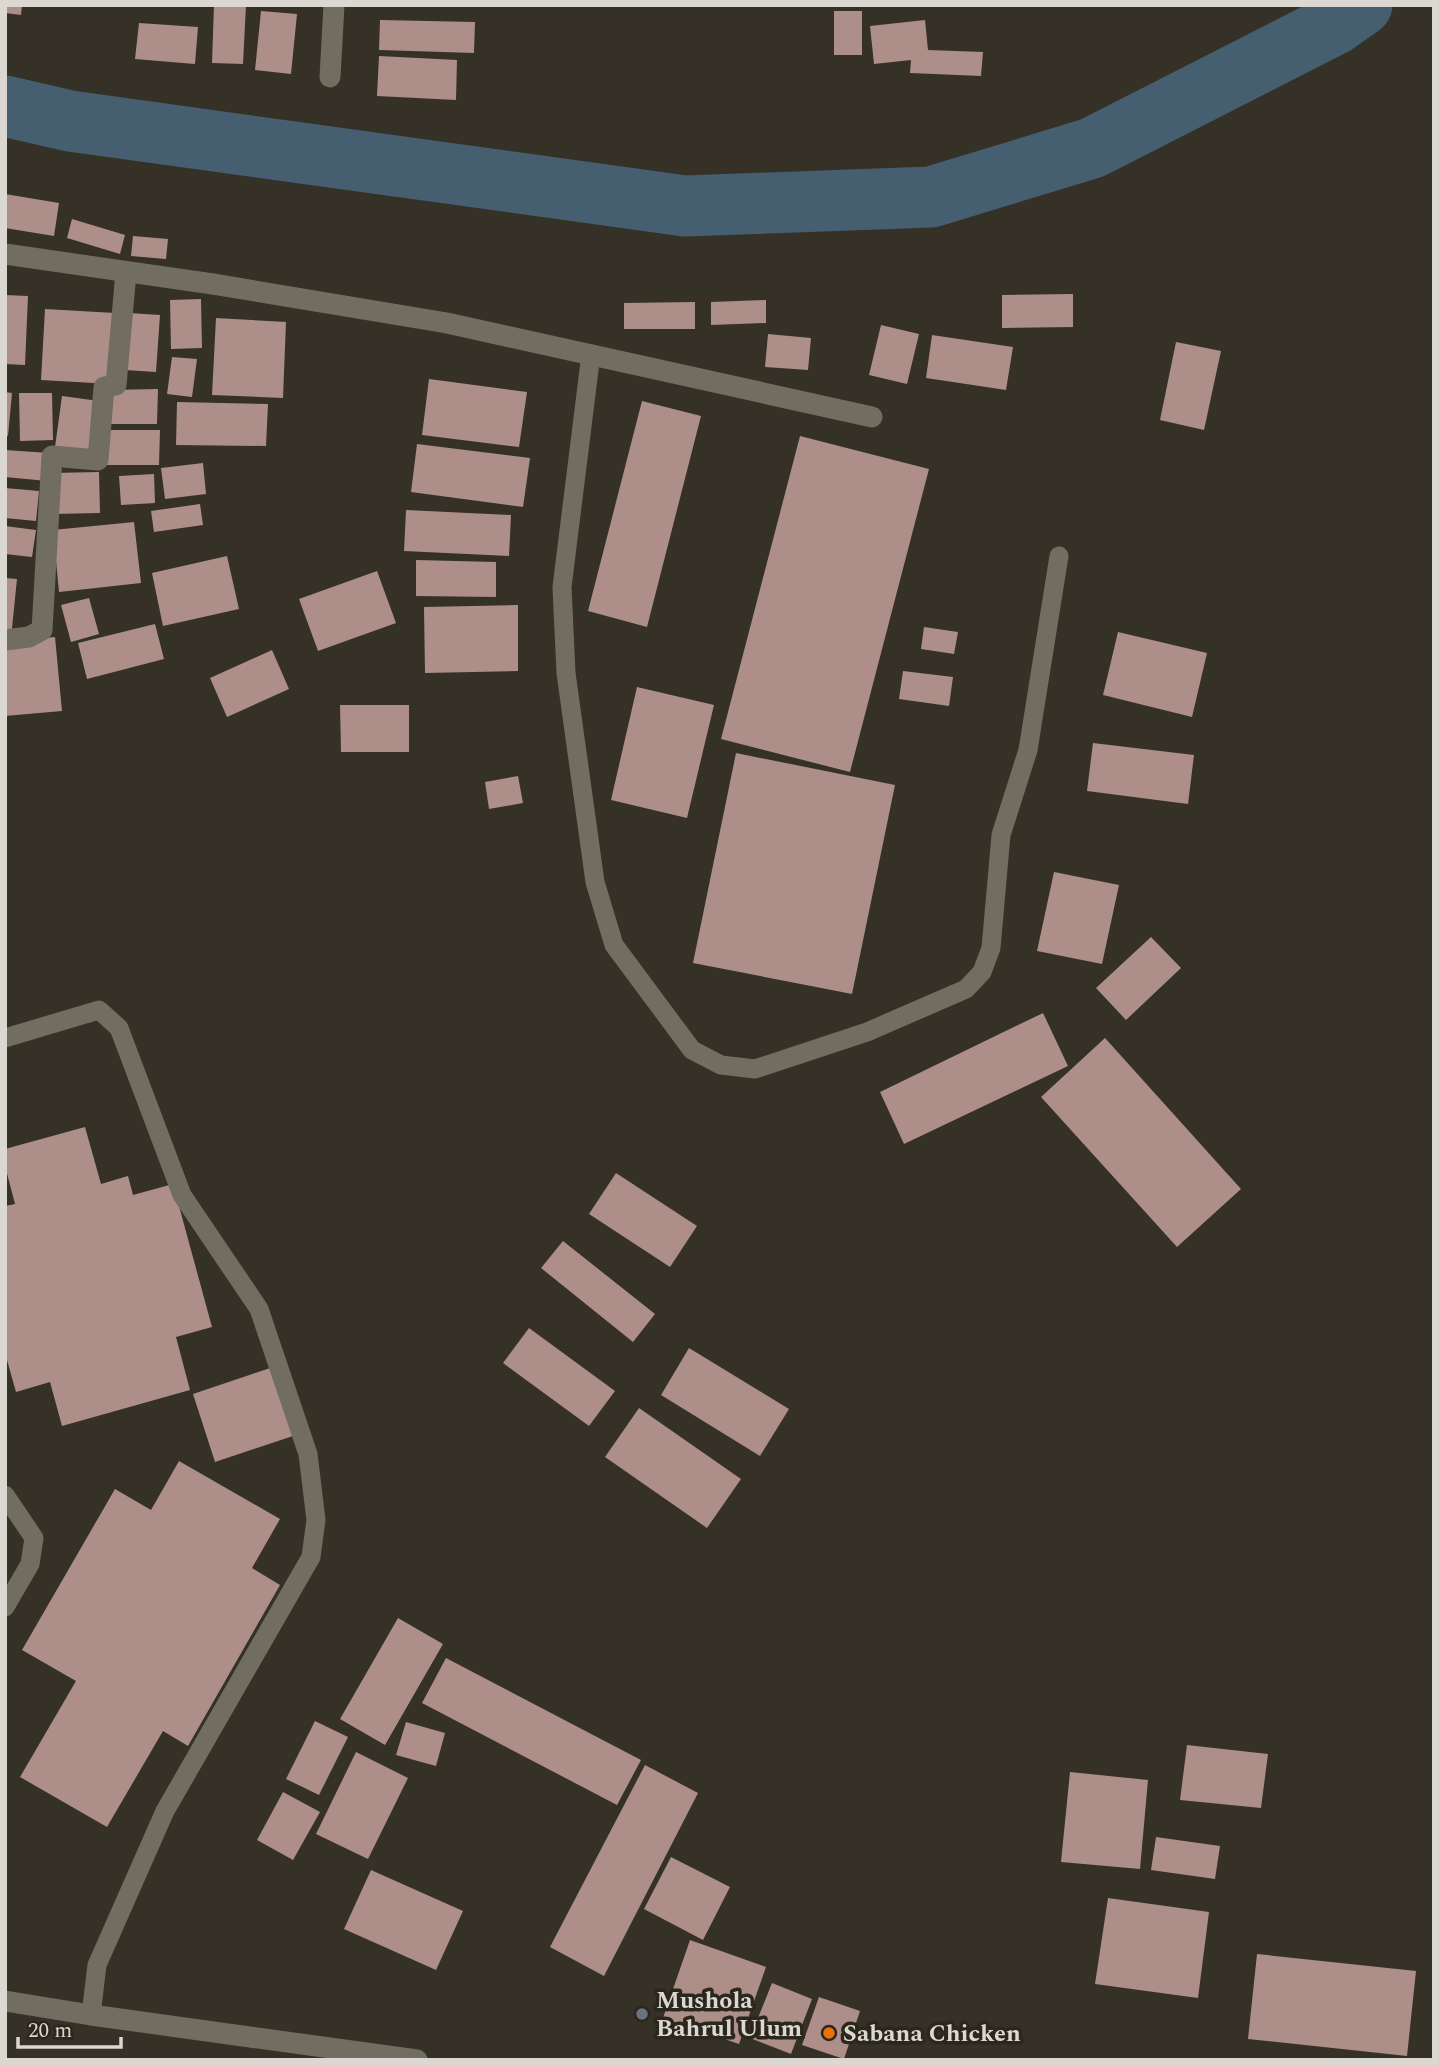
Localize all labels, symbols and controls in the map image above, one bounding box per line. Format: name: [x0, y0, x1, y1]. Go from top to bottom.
place label: Mushola Bahrul Ulum: [656, 1983, 803, 2047]
scale bar: [18, 2006, 121, 2050]
marker: Mushola Bahrul Ulum: [634, 2006, 650, 2022]
text: 20 m: [28, 2015, 72, 2047]
place label: Sabana Chicken: [843, 2016, 1021, 2052]
marker: Sabana Chicken: [821, 2025, 837, 2041]

